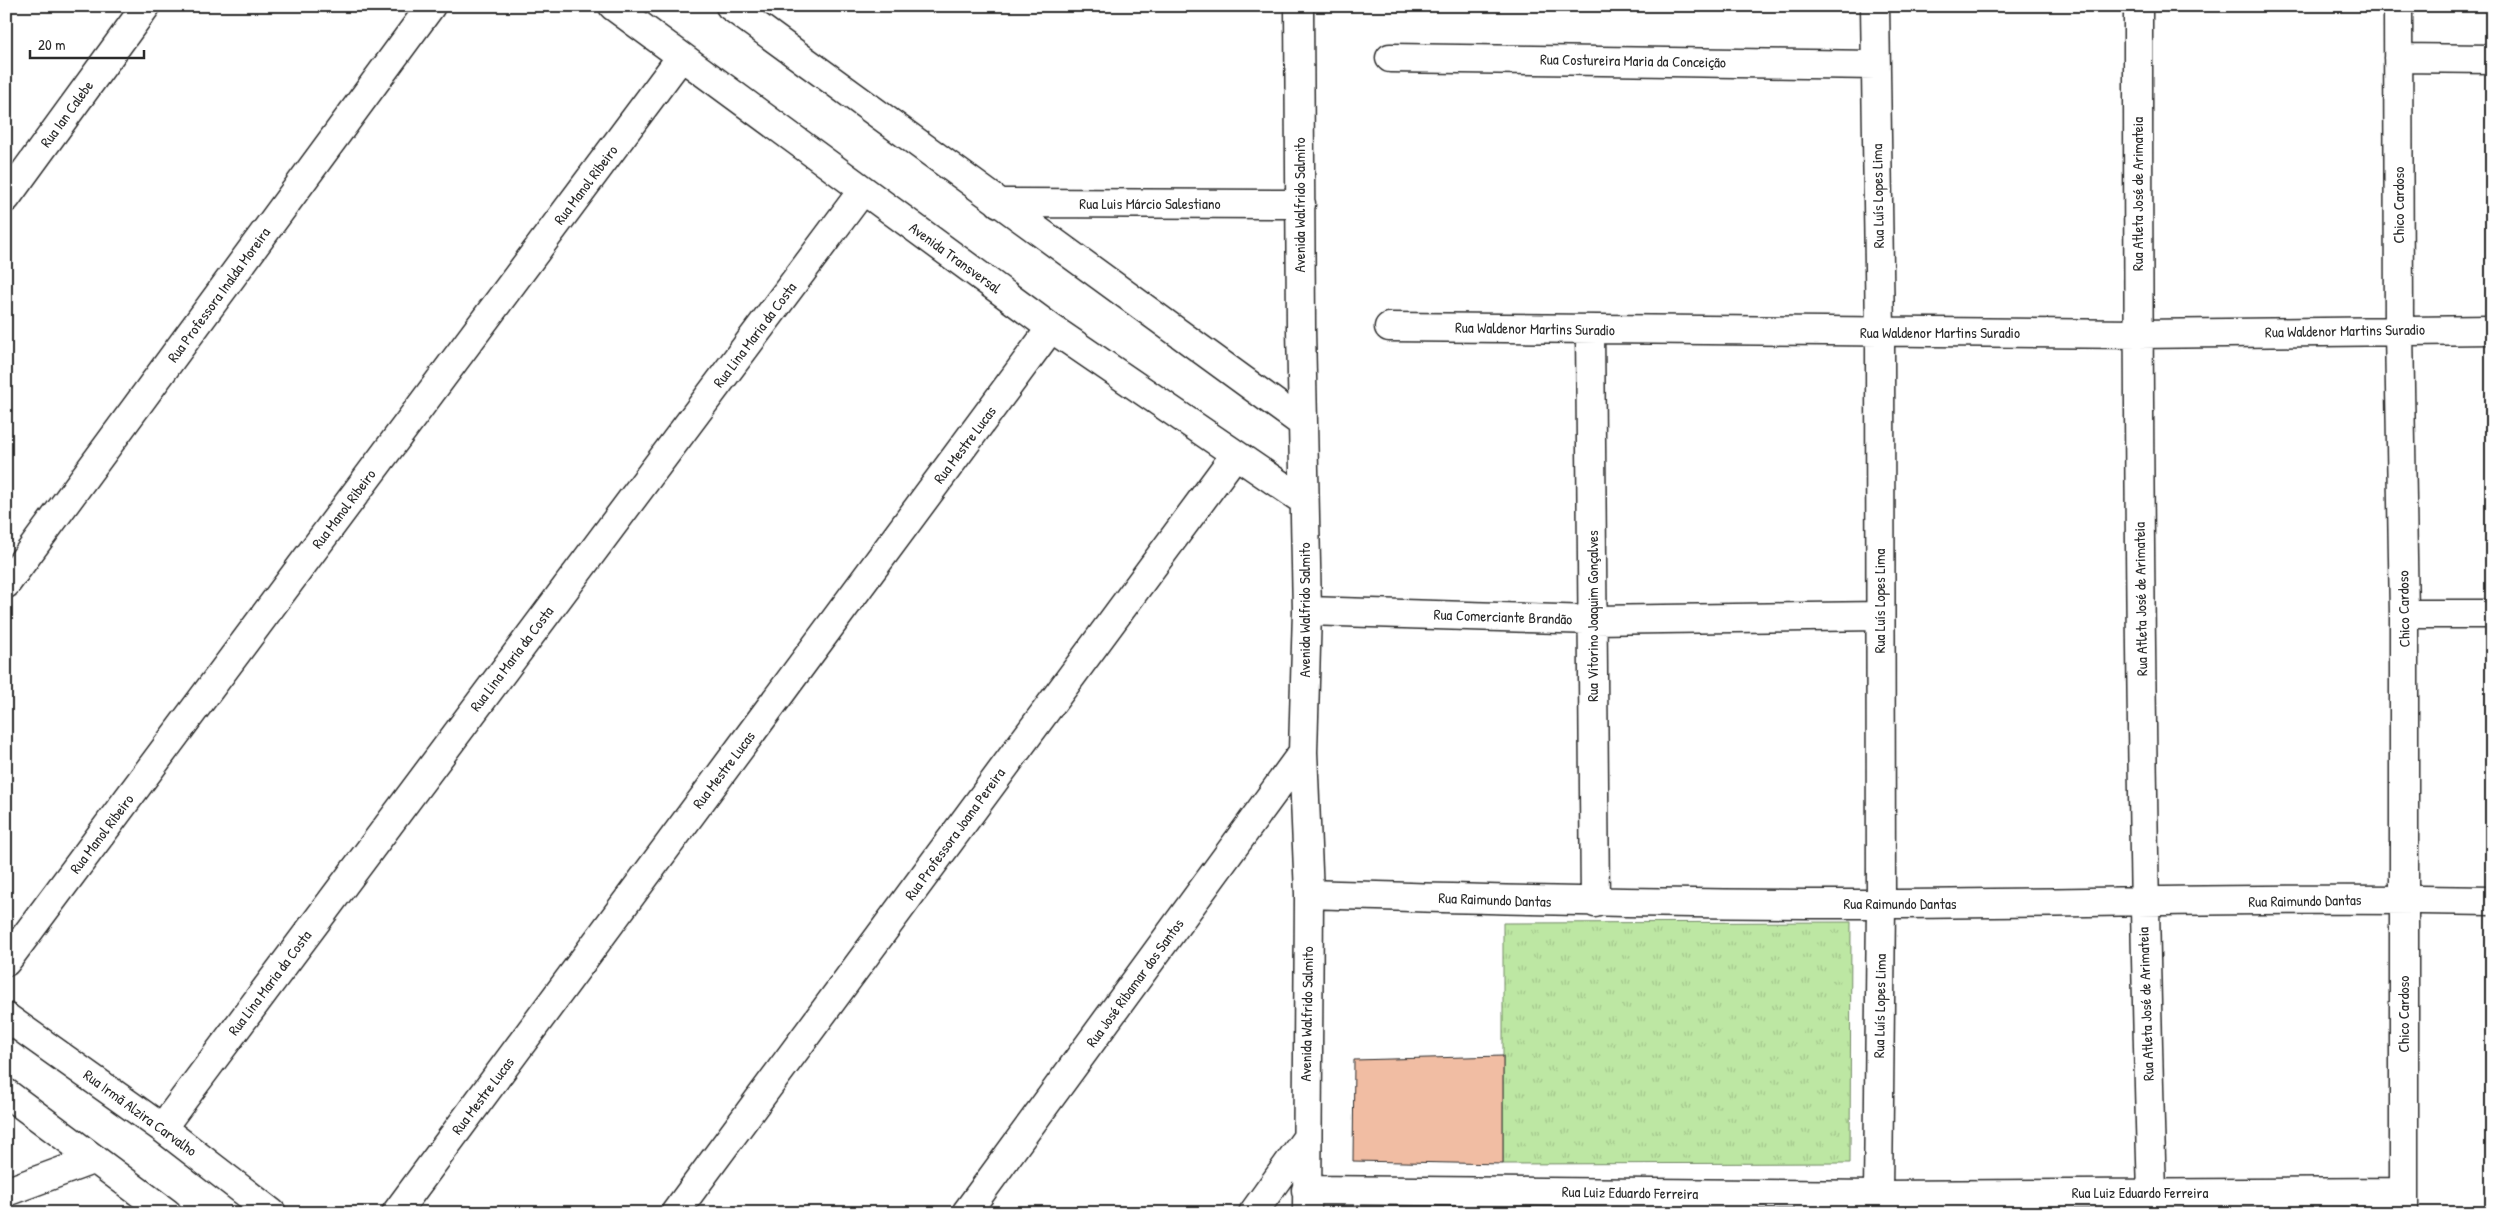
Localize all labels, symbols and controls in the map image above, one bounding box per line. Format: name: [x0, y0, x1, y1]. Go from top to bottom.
scale bar: [30, 28, 144, 60]
text: 20 m: [38, 34, 65, 55]
street label: Rua Costureira Maria da Conceição: [1540, 48, 1726, 73]
street label: Rua Ian Calebe: [35, 76, 98, 151]
street label: Rua Atleta José de Arimateia: [2127, 117, 2148, 271]
street label: Avenida Walfrido Salmito: [1289, 137, 1310, 273]
street label: Rua Manol Ribeiro: [549, 141, 622, 229]
street label: Rua Luís Lopes Lima: [1866, 143, 1889, 248]
street label: Chico Cardoso: [2388, 167, 2409, 243]
street label: Rua Luis Márcio Salestiano: [1079, 193, 1221, 214]
street label: Avenida Transversal: [905, 217, 1006, 298]
street label: Rua Professora Inalda Moreira: [162, 223, 275, 367]
street label: Rua Lina Maria da Costa: [708, 278, 801, 392]
street label: Rua Waldenor Martins Suradio: [1455, 317, 1615, 340]
street label: Rua Waldenor Martins Suradio: [2265, 319, 2425, 342]
street label: Rua Waldenor Martins Suradio: [1860, 322, 2020, 343]
street label: Rua Mestre Lucas: [928, 401, 1001, 488]
street label: Rua Manol Ribeiro: [307, 465, 380, 553]
street label: Rua Atleta José de Arimateia: [2129, 522, 2152, 676]
street label: Rua Vitorino Joaquim Gonçalves: [1582, 530, 1603, 702]
street label: Avenida Walfrido Salmito: [1294, 542, 1315, 678]
street label: Rua Luís Lopes Lima: [1869, 549, 1890, 653]
street label: Chico Cardoso: [2392, 570, 2415, 648]
street label: Rua Lina Maria da Costa: [465, 602, 558, 716]
street label: Rua Comerciante Brandão: [1433, 604, 1573, 629]
street label: Rua Mestre Lucas: [687, 726, 760, 813]
street label: Rua Professora Joana Pereira: [899, 763, 1010, 904]
street label: Rua Manol Ribeiro: [65, 790, 138, 878]
street label: Rua Raimundo Dantas: [1438, 887, 1552, 912]
street label: Rua Raimundo Dantas: [2248, 889, 2362, 912]
street label: Rua Raimundo Dantas: [1843, 893, 1957, 914]
street label: Rua José Ribamar dos Santos: [1081, 914, 1189, 1051]
street label: Rua Lina Maria da Costa: [223, 926, 316, 1040]
street label: Rua Atleta José de Arimateia: [2132, 927, 2159, 1081]
street label: Avenida Walfrido Salmito: [1295, 946, 1318, 1082]
street label: Rua Luís Lopes Lima: [1868, 953, 1891, 1058]
street label: Chico Cardoso: [2393, 976, 2414, 1052]
street label: Rua Mestre Lucas: [446, 1052, 519, 1139]
street label: Rua Irmã Alzira Carvalho: [79, 1064, 201, 1161]
street label: Rua Luiz Eduardo Ferreira: [1562, 1181, 1699, 1204]
street label: Rua Luiz Eduardo Ferreira: [2072, 1182, 2208, 1203]

